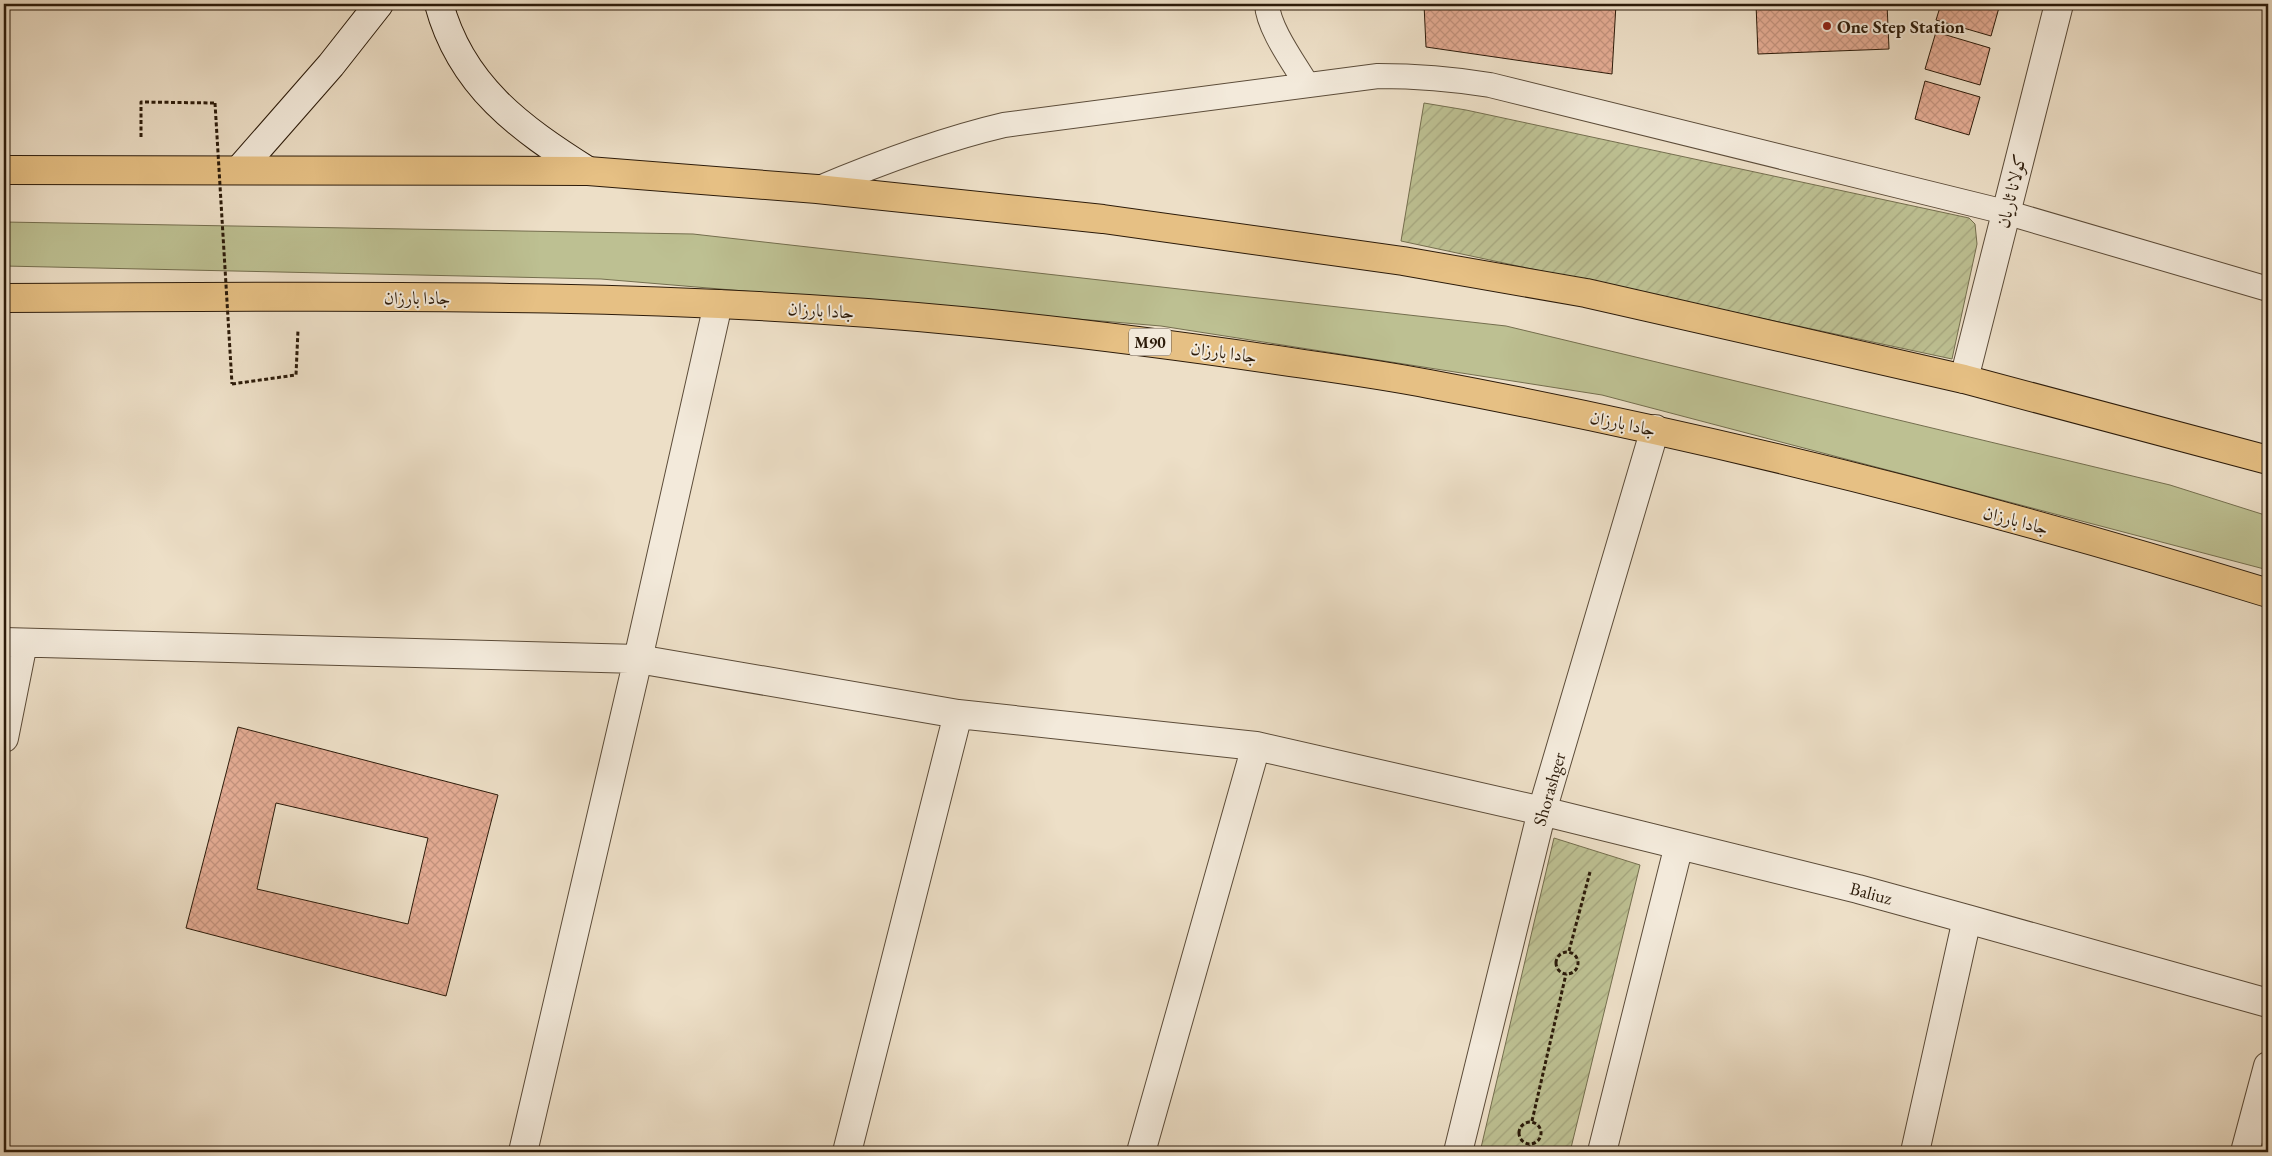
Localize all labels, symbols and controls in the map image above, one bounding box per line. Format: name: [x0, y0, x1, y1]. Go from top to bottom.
place label: One Step Station: [1837, 15, 1965, 38]
marker: One Step Station: [1821, 20, 1833, 32]
street label: كولانا ئاريان: [1991, 152, 2031, 230]
street label: جادا بارزان: [384, 286, 450, 309]
street label: جادا بارزان: [787, 296, 855, 324]
road number: M90: [1129, 328, 1171, 356]
street label: جادا بارزان: [1189, 336, 1259, 368]
street label: جادا بارزان: [1588, 405, 1658, 441]
street label: جادا بارزان: [1981, 500, 2051, 540]
street label: Shorashger: [1528, 749, 1570, 829]
street label: Baliuz: [1847, 876, 1895, 910]

